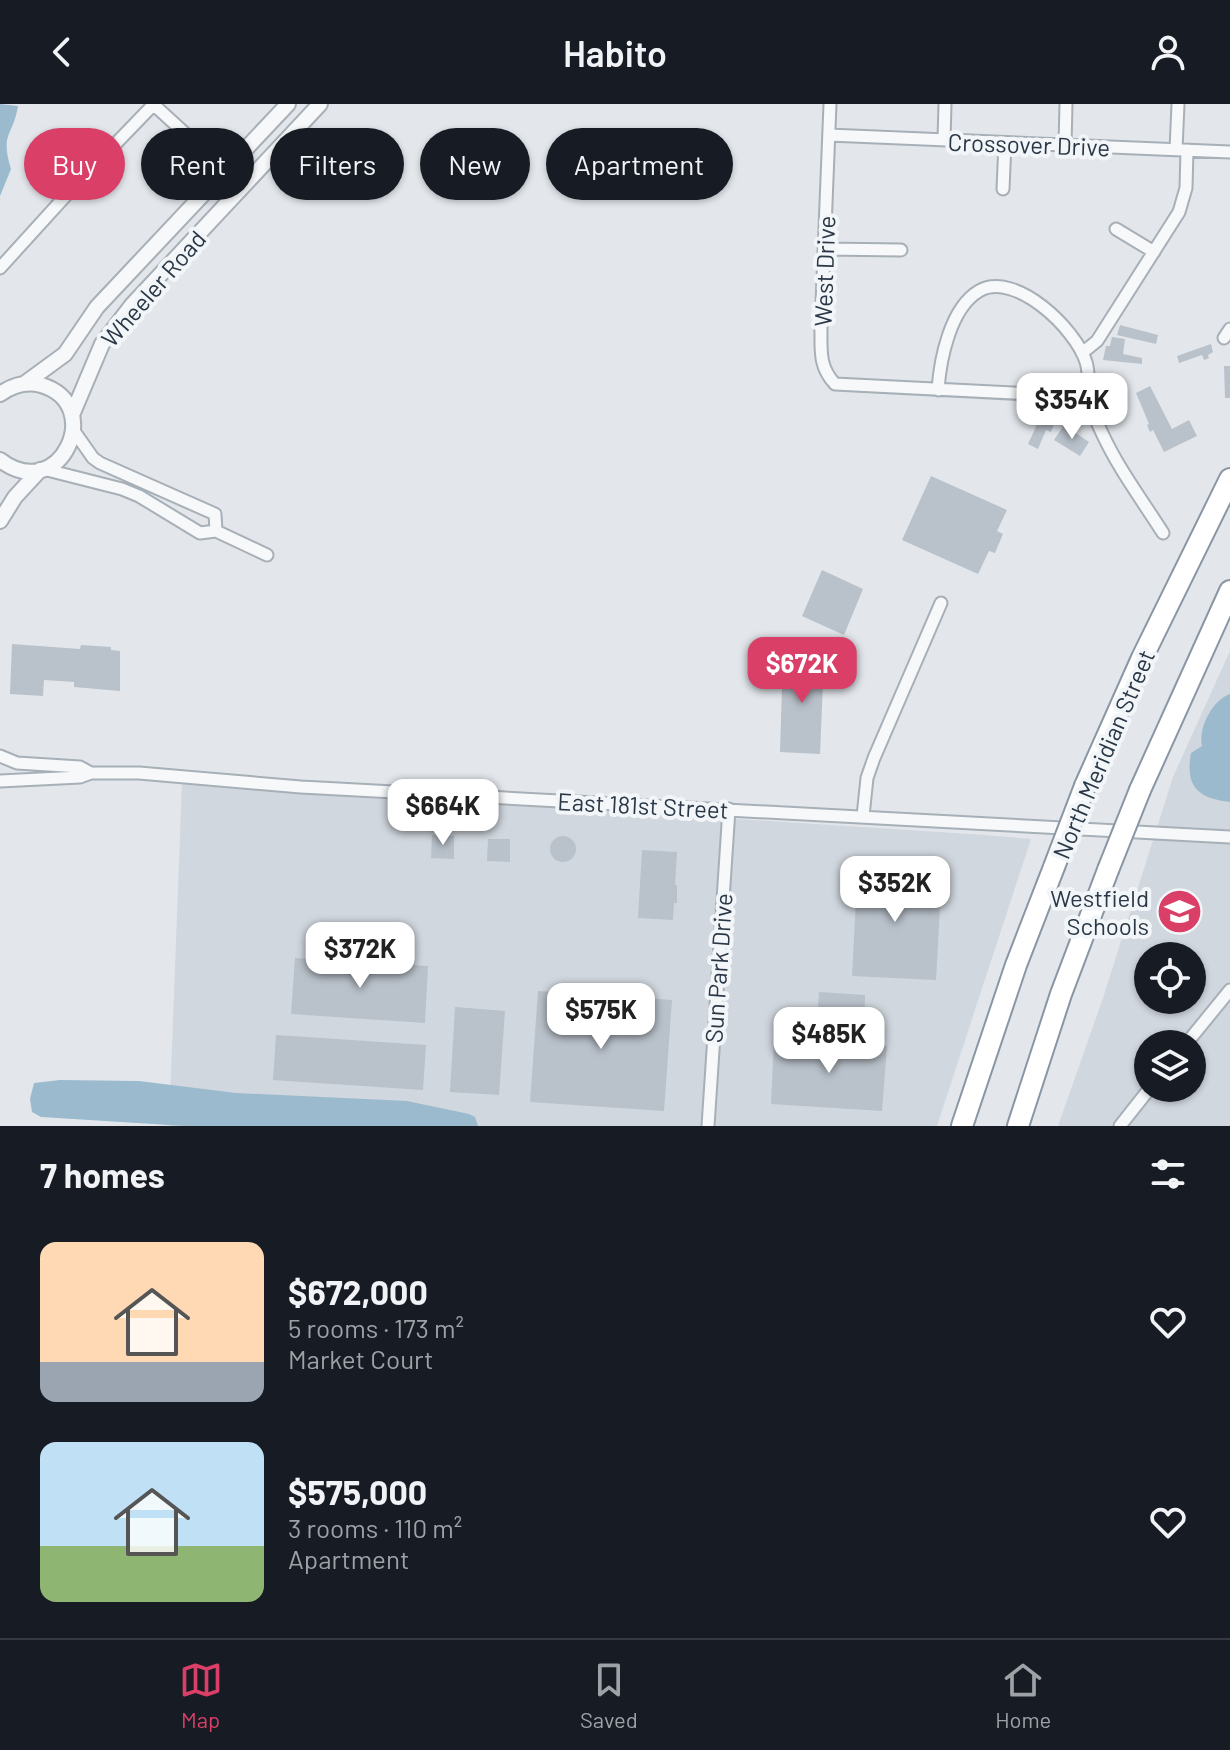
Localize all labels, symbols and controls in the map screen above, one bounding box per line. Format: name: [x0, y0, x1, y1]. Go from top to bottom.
icon: back: [40, 30, 84, 74]
icon: person: [1146, 30, 1190, 74]
text: Habito: [563, 31, 667, 74]
street label: Crossover Drive: [947, 127, 1111, 161]
chip: Buy: [24, 128, 125, 200]
chip: Rent: [141, 128, 254, 200]
chip: Filters: [270, 128, 404, 200]
chip: New: [420, 128, 530, 200]
chip: Apartment: [546, 128, 733, 200]
street label: West Drive: [808, 215, 840, 327]
street label: Wheeler Road: [95, 224, 211, 352]
pin: $354K: [1016, 373, 1128, 441]
text: $354K: [1035, 383, 1109, 414]
pin: $672K: [746, 637, 858, 705]
street label: North Meridian Street: [1046, 645, 1160, 863]
text: $672K: [766, 647, 838, 678]
pin: $664K: [387, 779, 499, 847]
street label: East 181st Street: [557, 786, 729, 824]
text: $664K: [406, 789, 480, 820]
pin: $352K: [839, 856, 951, 924]
text: $352K: [858, 866, 932, 897]
place label: Westfield Schools: [1050, 883, 1149, 940]
school or university icon: Westfield Schools: [1156, 887, 1204, 935]
street label: Sun Park Drive: [698, 892, 738, 1044]
pin: $372K: [304, 922, 416, 990]
text: $372K: [324, 932, 396, 963]
map controls: [1134, 942, 1206, 1102]
button: locate: [1134, 942, 1206, 1014]
pin: $575K: [545, 983, 657, 1051]
text: $575K: [565, 993, 637, 1024]
pin: $485K: [773, 1007, 885, 1075]
text: $485K: [792, 1017, 866, 1048]
button: layers: [1134, 1030, 1206, 1102]
icon: filters: [1146, 1152, 1190, 1196]
text: 7 homes: [40, 1154, 165, 1195]
text: $672,000: [288, 1271, 428, 1312]
icon: home: [104, 1274, 200, 1370]
icon: heart: [1146, 1300, 1190, 1344]
text: 5 rooms · 173 m²: [288, 1312, 464, 1343]
text: Market Court: [288, 1343, 433, 1374]
text: $575,000: [288, 1471, 427, 1512]
icon: home: [104, 1474, 200, 1570]
icon: heart: [1146, 1500, 1190, 1544]
text: 3 rooms · 110 m²: [288, 1512, 462, 1543]
text: Apartment: [288, 1543, 409, 1574]
tab: Map: [179, 1658, 223, 1732]
tab: Saved: [580, 1658, 638, 1732]
tab: Home: [995, 1658, 1051, 1732]

